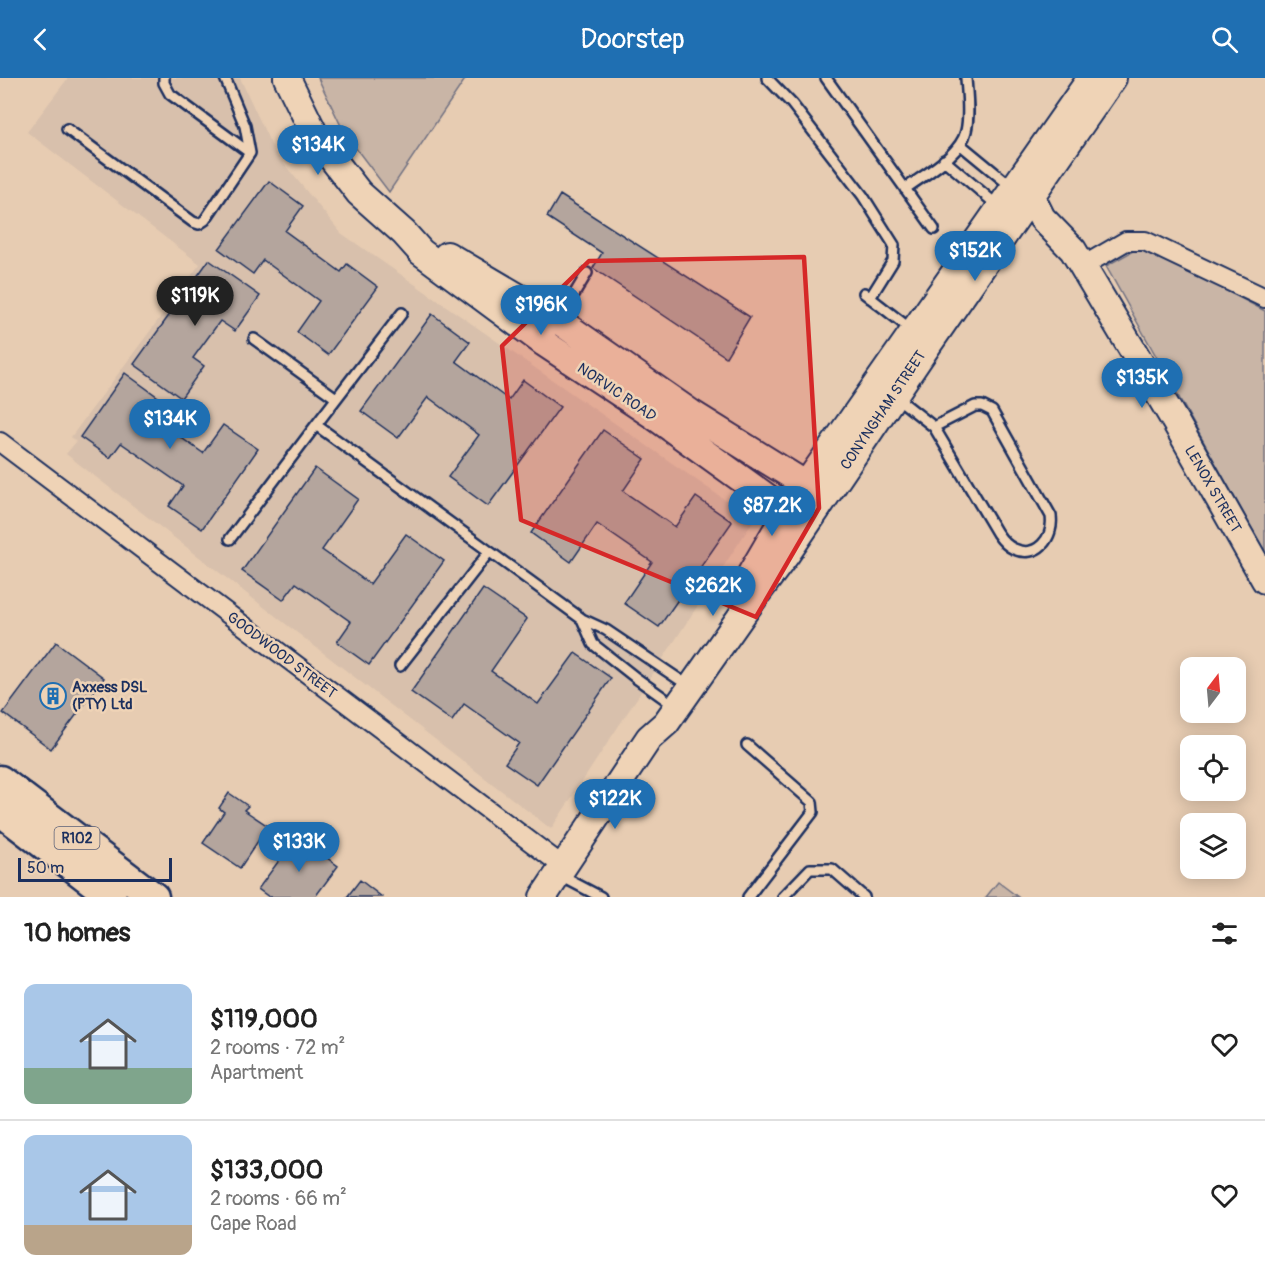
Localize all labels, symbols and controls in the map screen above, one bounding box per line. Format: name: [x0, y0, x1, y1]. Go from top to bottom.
icon: back: [24, 23, 57, 56]
text: Doorstep: [580, 23, 685, 56]
icon: search: [1208, 23, 1241, 56]
pin: $134K: [276, 125, 360, 176]
text: $134K: [291, 132, 345, 157]
pin: $152K: [933, 231, 1017, 282]
text: $152K: [949, 238, 1001, 263]
pin: $119K: [153, 276, 237, 327]
text: $119K: [171, 283, 219, 308]
pin: $196K: [499, 285, 583, 336]
text: $196K: [515, 292, 567, 317]
street label: CONYNGHAM STREET: [836, 347, 930, 474]
pin: $135K: [1100, 358, 1184, 409]
street label: NORVIC ROAD: [574, 359, 660, 426]
text: $135K: [1116, 365, 1168, 390]
pin: $134K: [128, 399, 212, 450]
text: $134K: [143, 406, 197, 431]
street label: LENOX STREET: [1180, 442, 1245, 536]
pin: $87.2K: [723, 486, 821, 537]
text: $87.2K: [742, 493, 802, 518]
pin: $262K: [671, 566, 755, 617]
text: $262K: [685, 573, 741, 598]
street label: GOODWOOD STREET: [223, 608, 340, 703]
north arrow: [1180, 657, 1246, 723]
map controls: [1180, 657, 1246, 879]
place label: Axxess DSL (PTY) Ltd: [72, 678, 148, 714]
building icon: Axxess DSL (PTY) Ltd: [38, 681, 68, 711]
button: locate: [1180, 735, 1246, 801]
pin: $122K: [573, 779, 657, 830]
text: $122K: [588, 786, 642, 811]
button: layers: [1180, 813, 1246, 879]
pin: $133K: [257, 822, 341, 873]
road number: R102: [54, 827, 100, 849]
text: $133K: [272, 829, 326, 854]
scale bar: [18, 855, 172, 882]
text: 50 m: [27, 858, 64, 878]
text: 10 homes: [24, 917, 130, 949]
icon: filters: [1208, 917, 1241, 950]
text: $119,000: [210, 1003, 318, 1035]
icon: home: [72, 1008, 144, 1080]
icon: heart: [1208, 1028, 1241, 1061]
text: 2 rooms · 72 m²: [210, 1035, 345, 1060]
text: Apartment: [210, 1060, 303, 1085]
text: $133,000: [210, 1154, 323, 1186]
icon: home: [72, 1159, 144, 1231]
icon: heart: [1208, 1179, 1241, 1212]
text: 2 rooms · 66 m²: [210, 1186, 347, 1211]
text: Cape Road: [210, 1211, 297, 1236]

